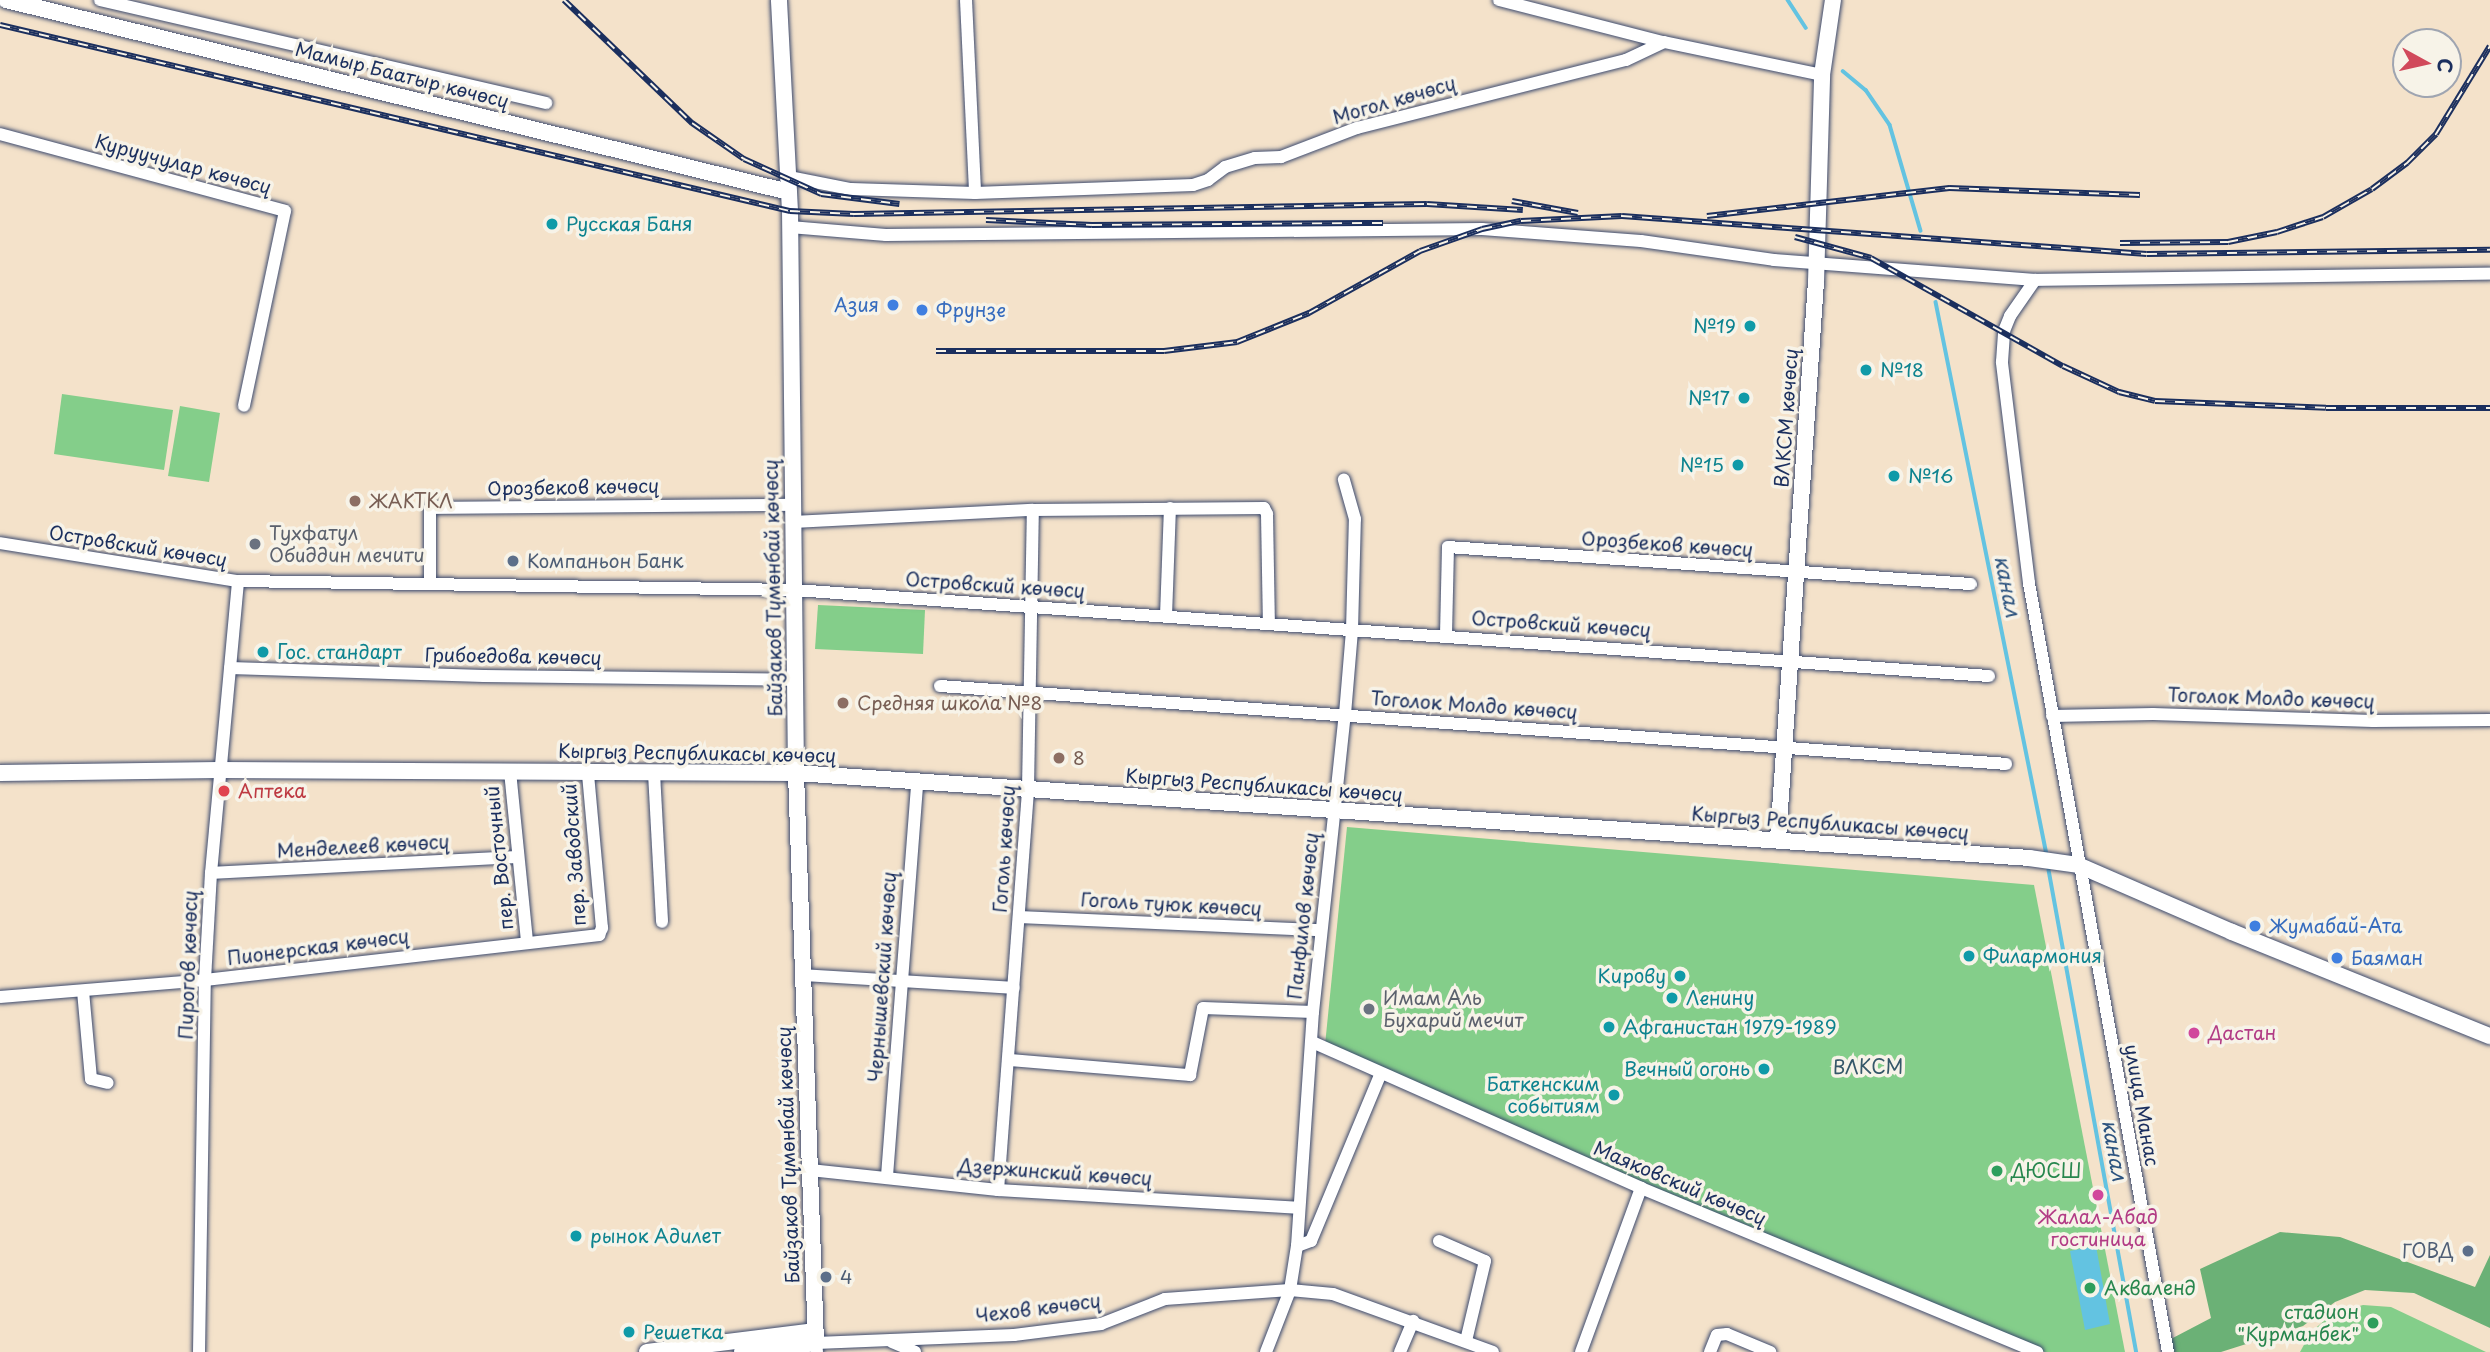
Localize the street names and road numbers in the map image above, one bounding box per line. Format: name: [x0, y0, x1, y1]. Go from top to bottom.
street label: Мамыр Баатыр көчөсү: [294, 38, 510, 112]
street label: Могол көчөсү: [1330, 72, 1458, 128]
street label: Куруучулар көчөсү: [92, 129, 274, 199]
street label: ВЛКСМ көчөсү: [1770, 347, 1802, 489]
street label: Байзаков Түмөнбай көчөсү: [759, 459, 787, 717]
street label: Орозбеков көчөсү: [487, 474, 659, 500]
street label: Островский көчөсү: [47, 521, 229, 571]
street label: Орозбеков көчөсү: [1581, 527, 1753, 561]
street label: Островский көчөсү: [904, 567, 1086, 603]
street label: Островский көчөсү: [1470, 606, 1652, 642]
street label: Грибоедова көчөсү: [425, 643, 601, 669]
street label: Тоголок Молдо көчөсү: [2167, 683, 2375, 713]
street label: Тоголок Молдо көчөсү: [1370, 686, 1578, 724]
street label: Кыргыз Республикасы көчөсү: [558, 739, 836, 767]
street label: Кыргыз Республикасы көчөсү: [1125, 764, 1403, 806]
street label: пер. Заводский: [558, 783, 590, 927]
street label: пер. Восточный: [480, 784, 518, 932]
street label: Гоголь көчөсү: [988, 785, 1020, 913]
street label: Кыргыз Республикасы көчөсү: [1691, 802, 1969, 844]
street label: Менделеев көчөсү: [276, 830, 450, 862]
street label: Панфилов көчөсү: [1283, 832, 1323, 1000]
street label: Чернышевский көчөсү: [863, 870, 901, 1084]
street label: Гоголь туюк көчөсү: [1080, 888, 1262, 920]
street label: Пирогов көчөсү: [174, 890, 202, 1040]
street label: Пионерская көчөсү: [226, 925, 410, 969]
street label: Байзаков Түмөнбай көчөсү: [772, 1025, 804, 1285]
street label: улица Манас: [2120, 1042, 2164, 1168]
street label: Маяковский көчөсү: [1590, 1136, 1770, 1230]
street label: Дзержинский көчөсү: [957, 1154, 1153, 1190]
street label: Чехов көчөсү: [975, 1289, 1101, 1327]

